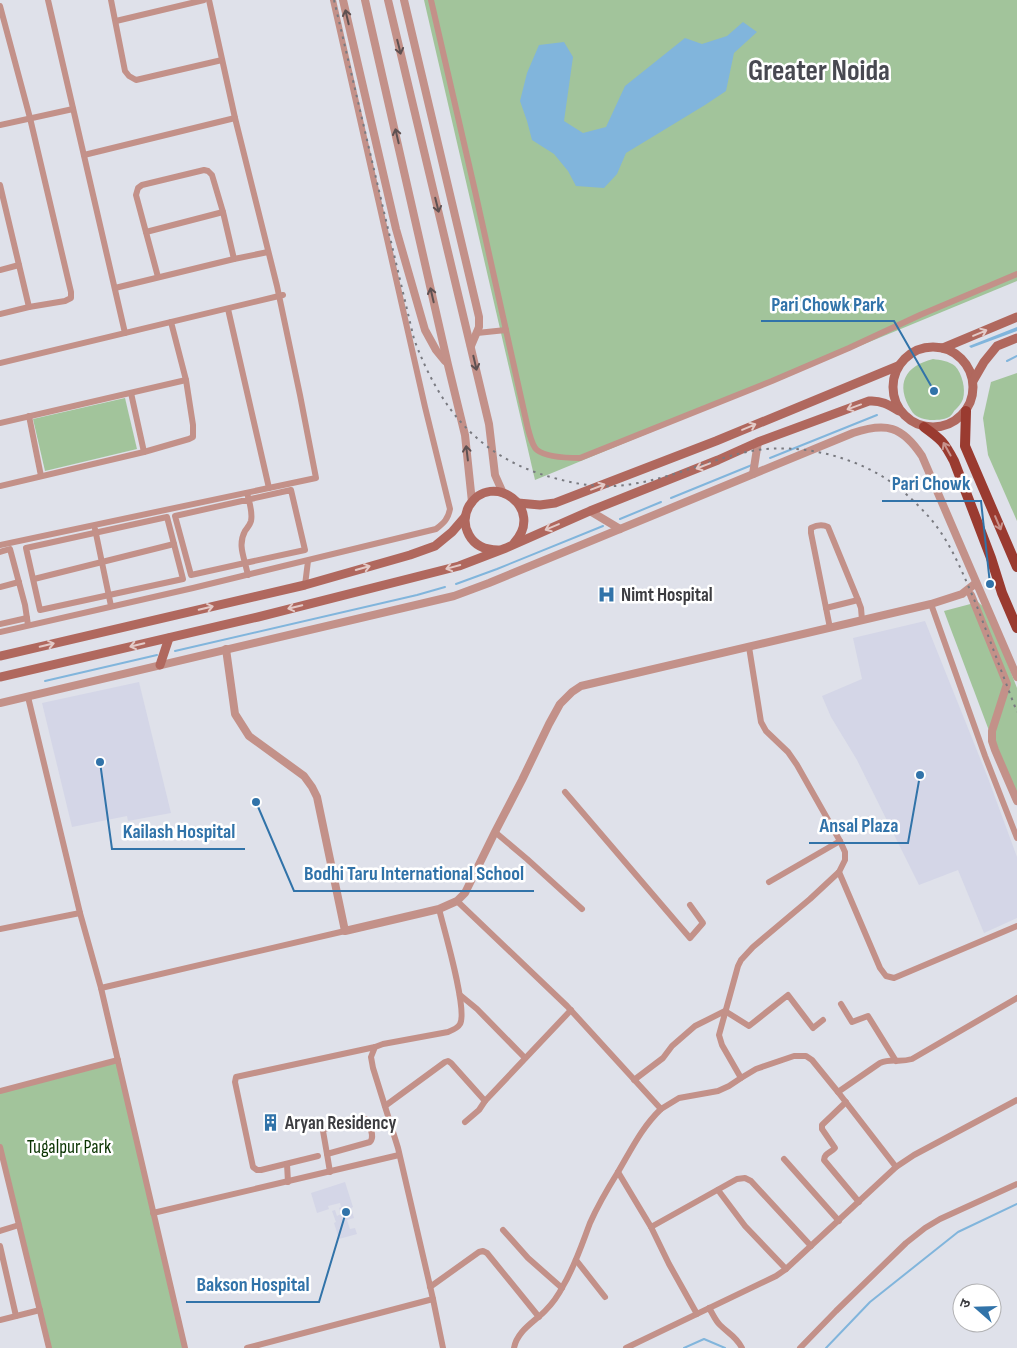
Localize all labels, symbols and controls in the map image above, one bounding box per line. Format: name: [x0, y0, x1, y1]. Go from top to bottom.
one-way arrow: [342, 10, 351, 26]
one-way arrow: [395, 39, 404, 55]
district label: Greater Noida: [748, 54, 890, 89]
one-way arrow: [392, 129, 401, 145]
one-way arrow: [433, 197, 442, 213]
callout: Pari Chowk Park: [761, 286, 894, 321]
one-way arrow: [427, 287, 436, 303]
text: Pari Chowk Park: [771, 293, 885, 317]
one-way arrow: [972, 327, 987, 337]
one-way arrow: [471, 355, 480, 371]
one-way arrow: [847, 403, 862, 412]
one-way arrow: [741, 422, 756, 432]
one-way arrow: [942, 443, 952, 457]
one-way arrow: [462, 446, 472, 462]
one-way arrow: [696, 462, 711, 472]
callout: Pari Chowk: [882, 466, 981, 501]
text: Pari Chowk: [892, 472, 971, 496]
one-way arrow: [590, 482, 605, 491]
one-way arrow: [994, 515, 1004, 530]
one-way arrow: [545, 523, 560, 533]
one-way arrow: [355, 563, 371, 573]
one-way arrow: [445, 563, 461, 573]
place label: Nimt Hospital: [621, 584, 713, 607]
hospital icon: Nimt Hospital: [597, 585, 617, 605]
one-way arrow: [197, 603, 213, 612]
one-way arrow: [288, 603, 304, 612]
one-way arrow: [39, 640, 55, 649]
one-way arrow: [130, 641, 146, 650]
callout: Ansal Plaza: [809, 808, 908, 843]
callout: Kailash Hospital: [112, 814, 245, 849]
text: Ansal Plaza: [819, 814, 898, 838]
text: Kailash Hospital: [123, 820, 235, 844]
callout: Bodhi Taru International School: [294, 856, 534, 891]
text: Bodhi Taru International School: [304, 862, 524, 886]
place label: Aryan Residency: [284, 1112, 396, 1135]
building icon: Aryan Residency: [261, 1113, 281, 1133]
park label: Tugalpur Park: [27, 1136, 112, 1159]
callout: Bakson Hospital: [186, 1267, 319, 1302]
text: Bakson Hospital: [197, 1273, 309, 1297]
north arrow: [952, 1283, 1002, 1333]
text: उ: [956, 1296, 975, 1310]

